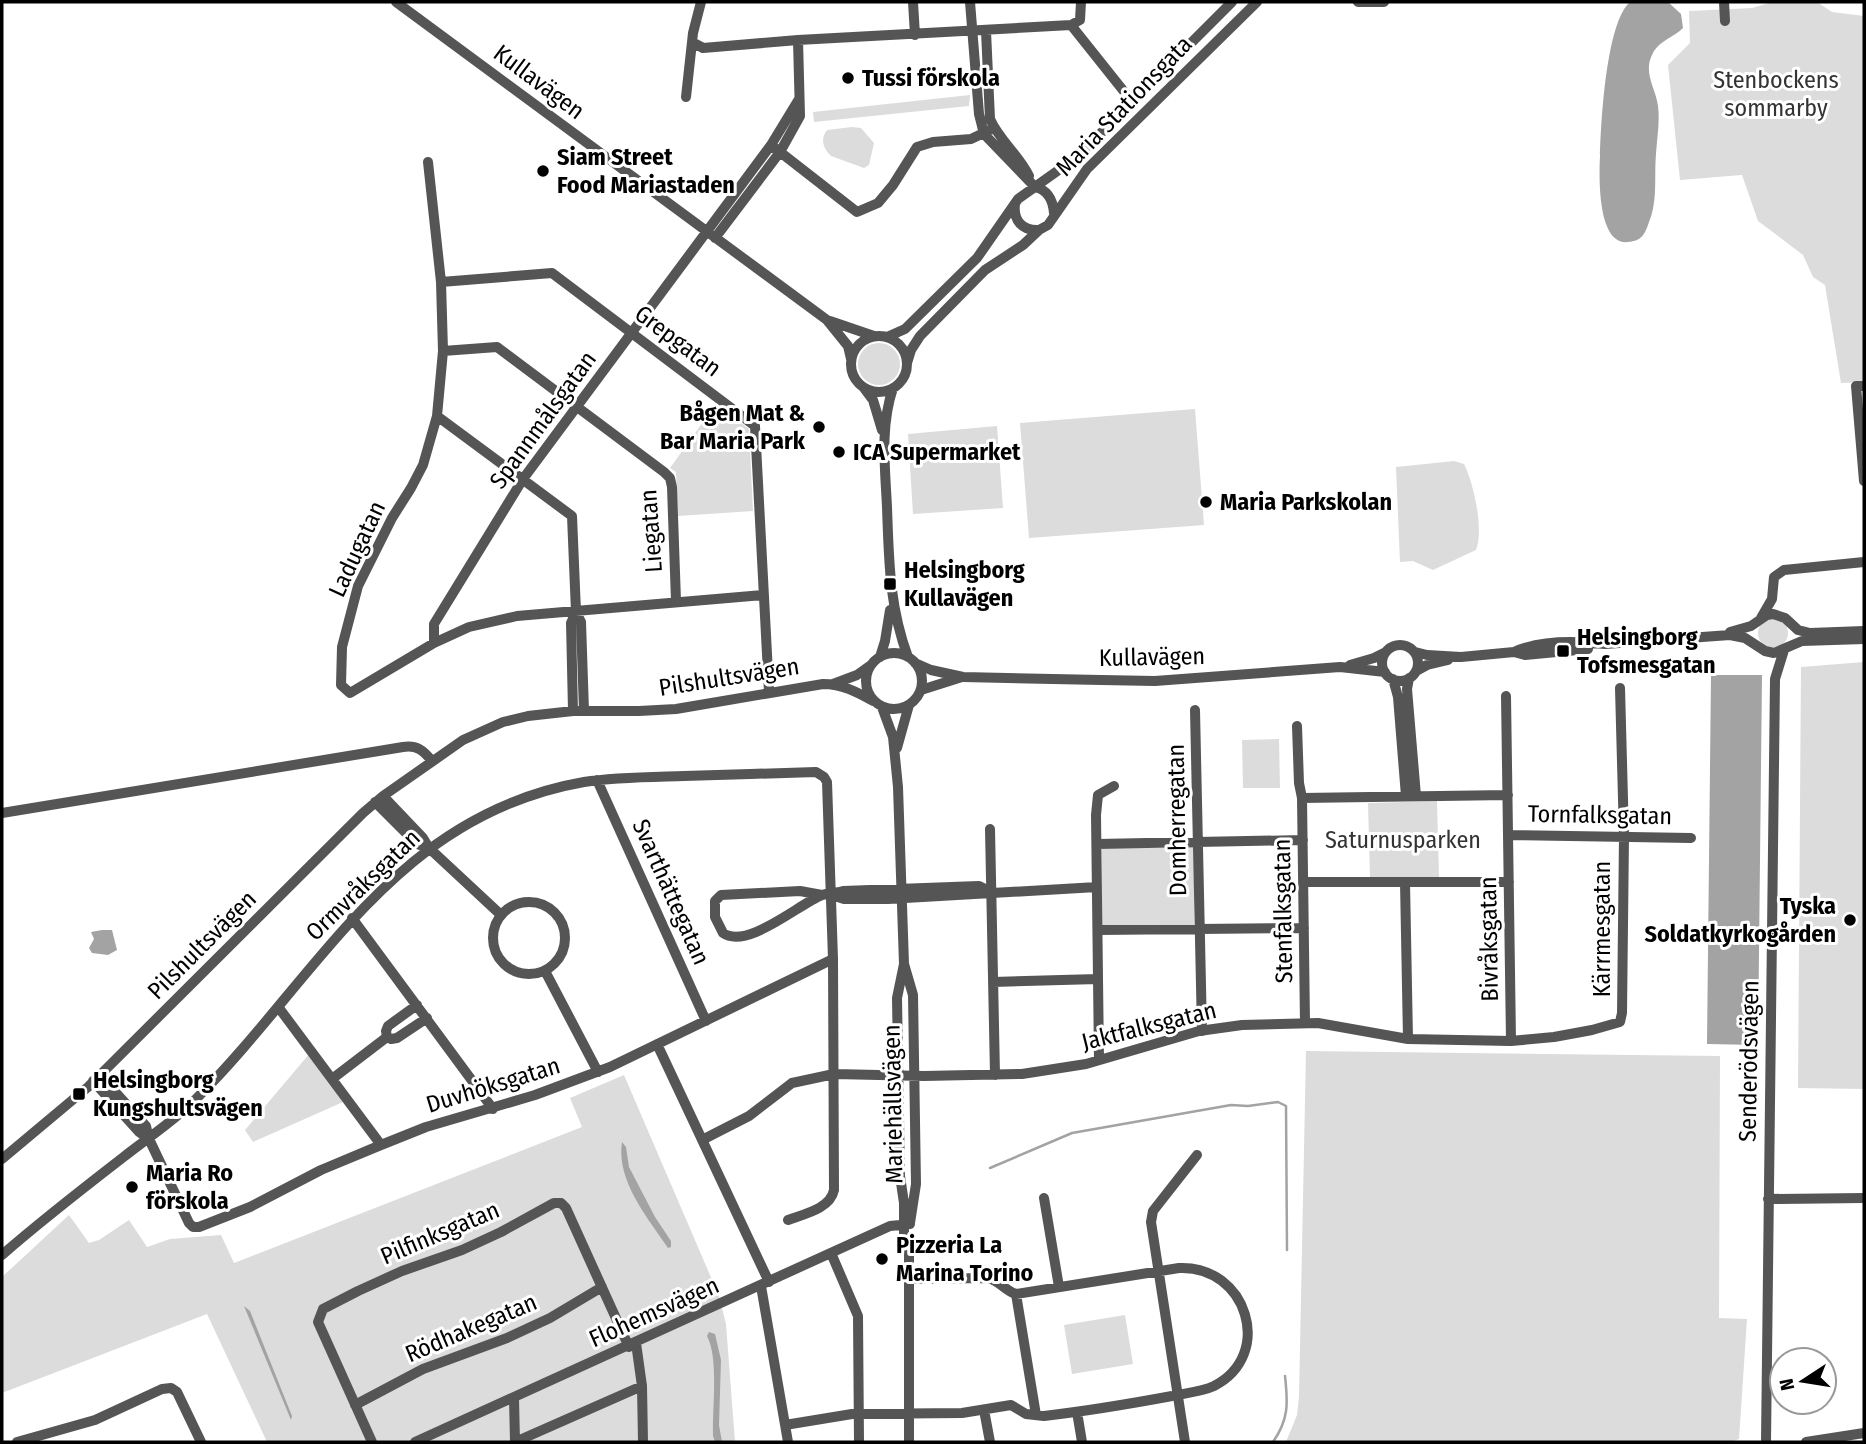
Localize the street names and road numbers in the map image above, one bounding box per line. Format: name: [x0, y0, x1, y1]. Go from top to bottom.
street label: Maria Stationsgata: [1050, 30, 1198, 182]
street label: Kullavägen: [488, 39, 590, 125]
street label: Grepgatan: [629, 299, 727, 383]
street label: Spannmålsgatan: [484, 346, 602, 494]
street label: Liegatan: [634, 489, 668, 573]
street label: Ladugatan: [323, 497, 391, 601]
street label: Kullavägen: [1099, 642, 1205, 672]
street label: Pilshultsvägen: [657, 652, 801, 702]
street label: Domherregatan: [1162, 744, 1192, 896]
street label: Tornfalksgatan: [1528, 800, 1672, 830]
street label: Svarthättegatan: [626, 815, 716, 969]
street label: Ormvråksgatan: [300, 824, 426, 946]
street label: Stenfalksgatan: [1268, 838, 1298, 984]
street label: Kärrmesgatan: [1588, 861, 1616, 997]
street label: Bivråksgatan: [1474, 876, 1504, 1002]
street label: Pilshultsvägen: [142, 885, 262, 1005]
street label: Senderödsvägen: [1734, 980, 1764, 1142]
street label: Jaktfalksgatan: [1079, 996, 1219, 1056]
street label: Mariehällsvägen: [878, 1024, 908, 1184]
street label: Duvhöksgatan: [423, 1051, 563, 1119]
street label: Pilfinksgatan: [376, 1195, 504, 1271]
street label: Flohemsvägen: [585, 1271, 723, 1353]
street label: Rödhakegatan: [401, 1288, 541, 1368]

